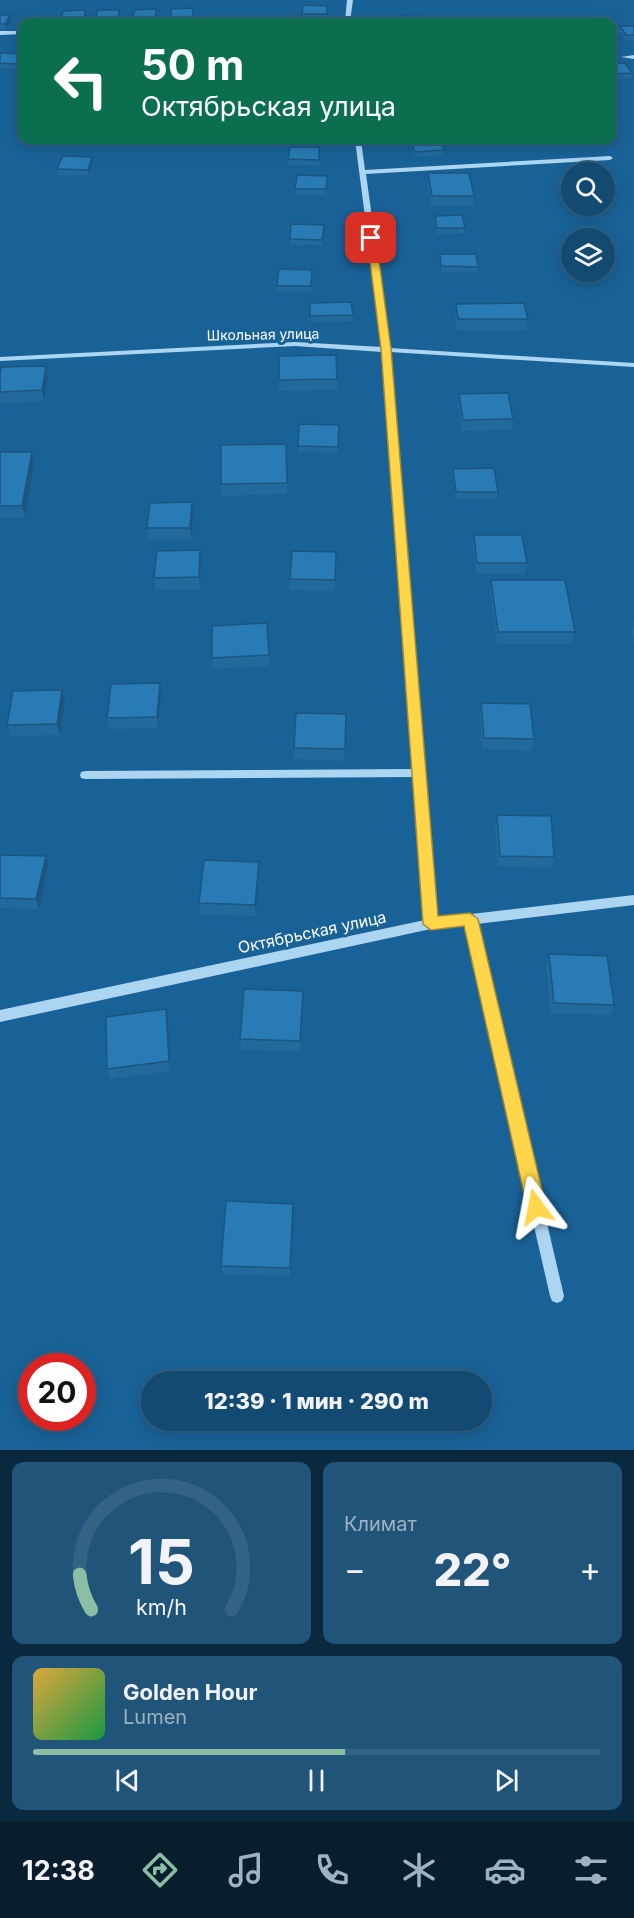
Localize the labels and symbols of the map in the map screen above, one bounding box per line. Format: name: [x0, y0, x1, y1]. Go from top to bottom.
pin: [345, 212, 396, 263]
street label: Школьная улица: [207, 325, 319, 343]
street label: Октябрьская улица: [236, 907, 388, 957]
position arrow: [504, 1175, 568, 1239]
speed limit sign: 20: [18, 1353, 96, 1431]

